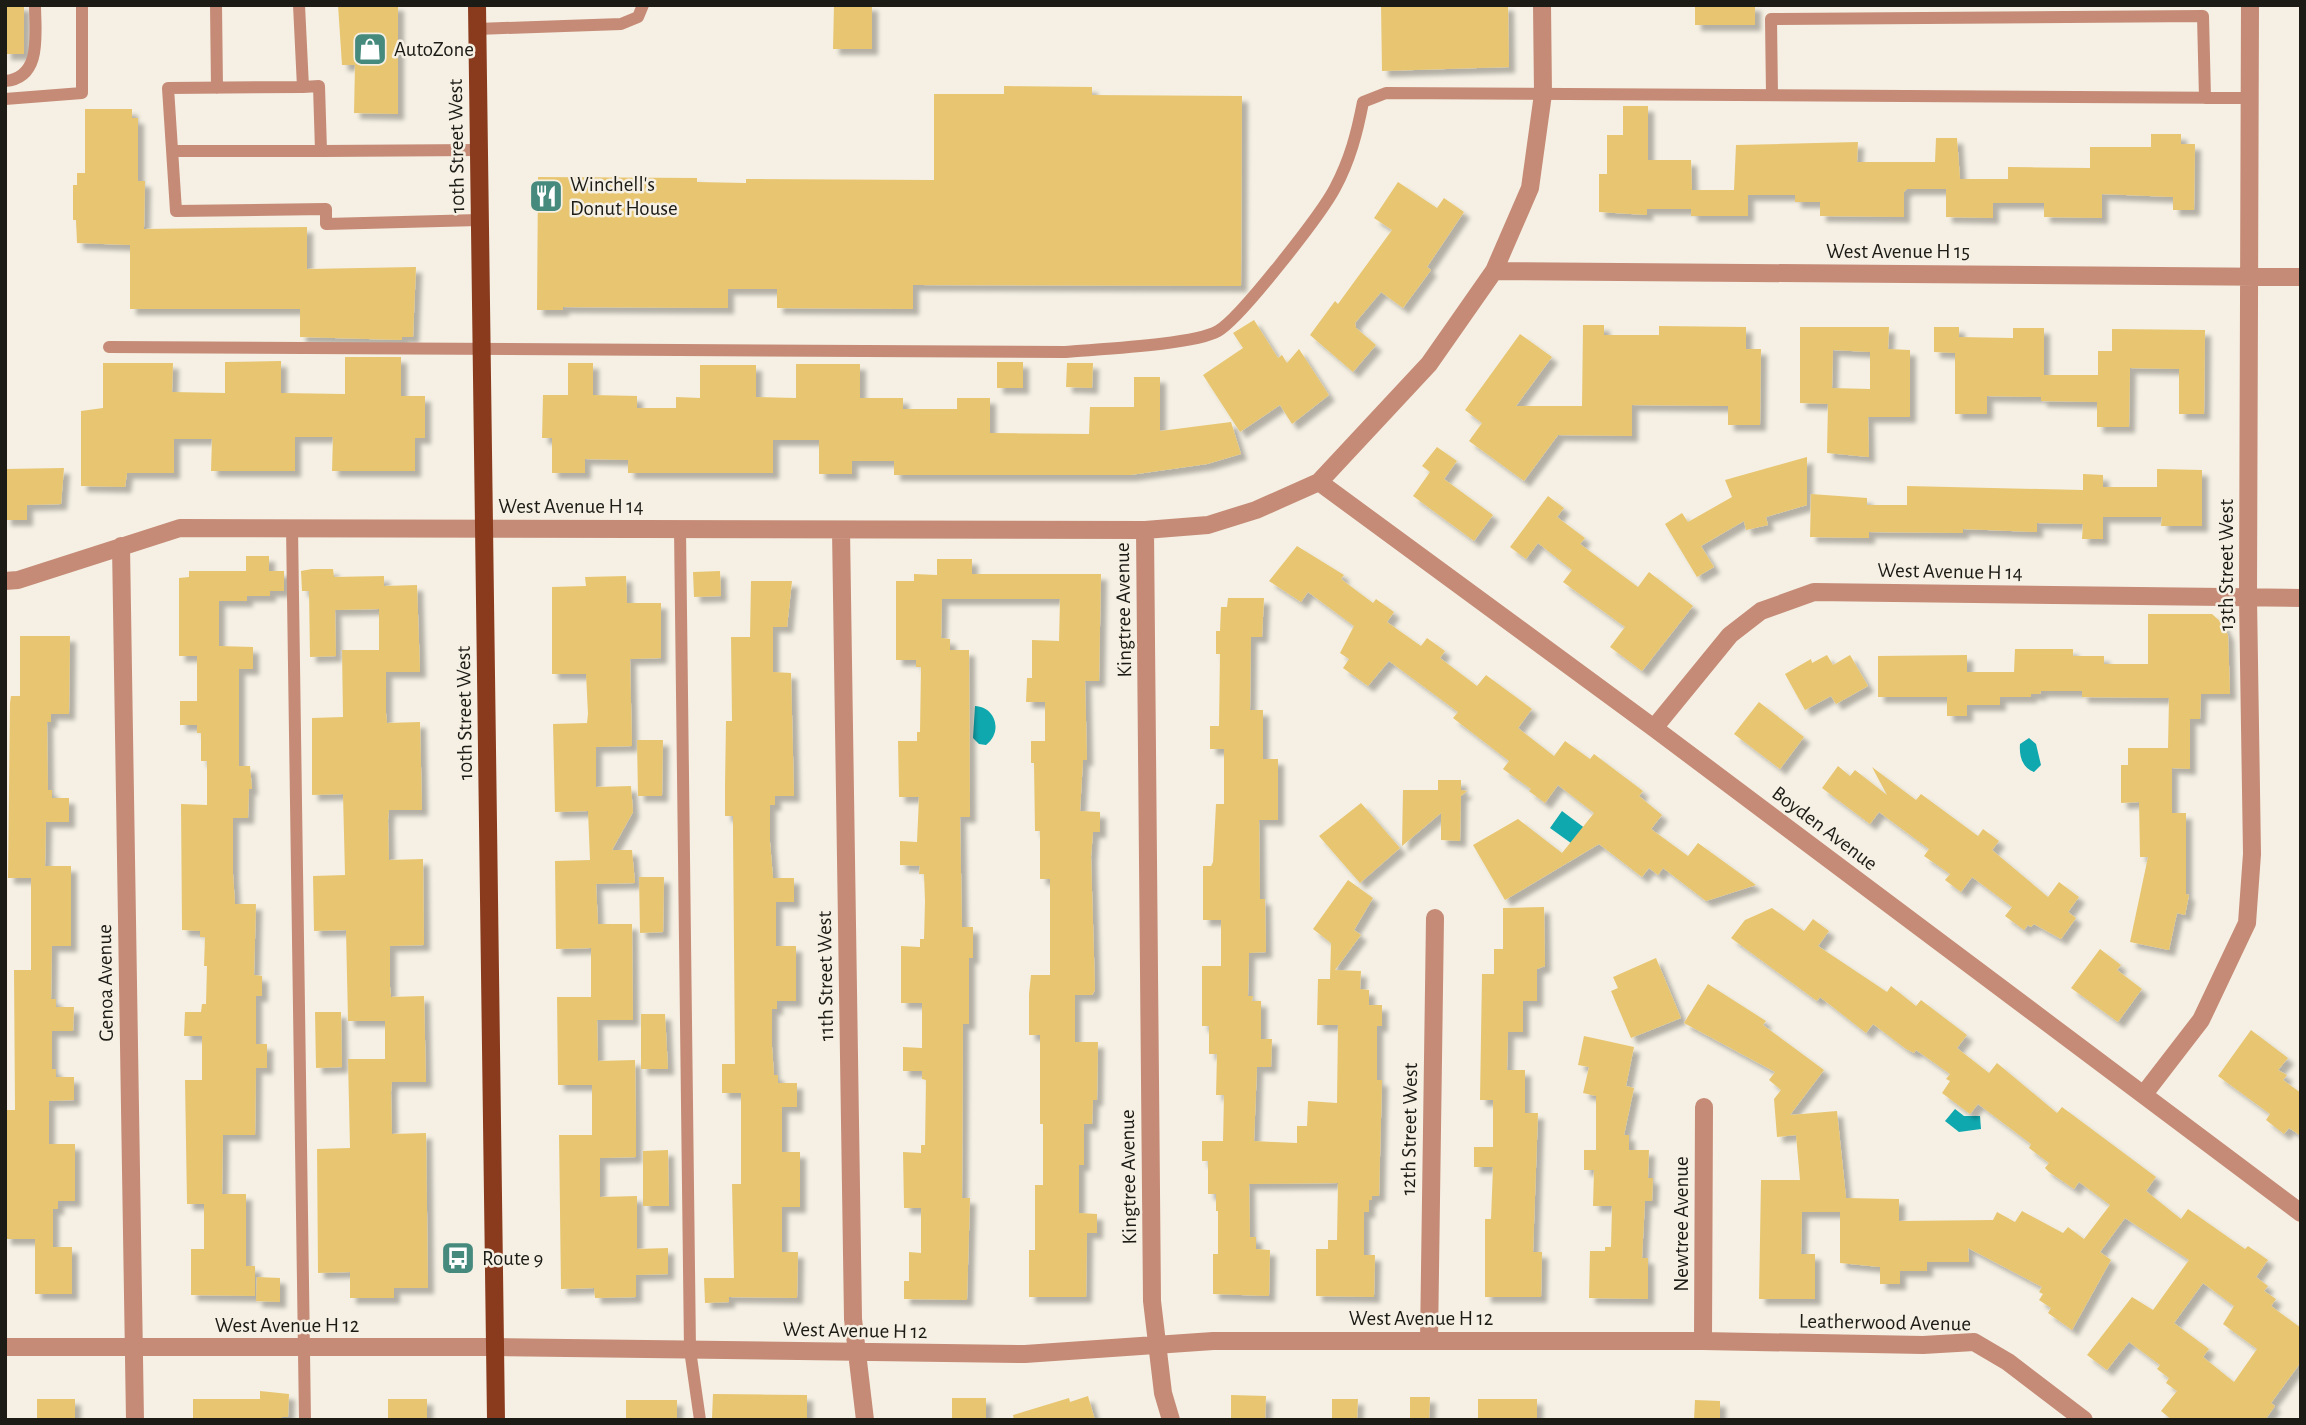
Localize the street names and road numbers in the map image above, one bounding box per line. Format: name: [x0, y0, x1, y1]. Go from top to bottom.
street label: 10th Street West: [445, 78, 468, 213]
street label: West Avenue H 15: [1826, 241, 1970, 262]
street label: West Avenue H 14: [498, 496, 644, 517]
street label: 13th Street West: [2216, 499, 2237, 631]
street label: Kingtree Avenue: [1112, 542, 1135, 678]
street label: West Avenue H 14: [1877, 560, 2023, 583]
street label: 10th Street West: [453, 645, 476, 780]
street label: Boyden Avenue: [1768, 782, 1881, 875]
street label: 11th Street West: [814, 910, 837, 1041]
street label: Genoa Avenue: [94, 924, 117, 1042]
street label: 12th Street West: [1398, 1062, 1421, 1196]
street label: Kingtree Avenue: [1117, 1109, 1140, 1245]
street label: Newtree Avenue: [1671, 1156, 1692, 1292]
street label: West Avenue H 12: [1349, 1308, 1493, 1329]
street label: Leatherwood Avenue: [1799, 1310, 1971, 1335]
street label: West Avenue H 12: [215, 1315, 359, 1336]
street label: West Avenue H 12: [782, 1319, 928, 1342]

